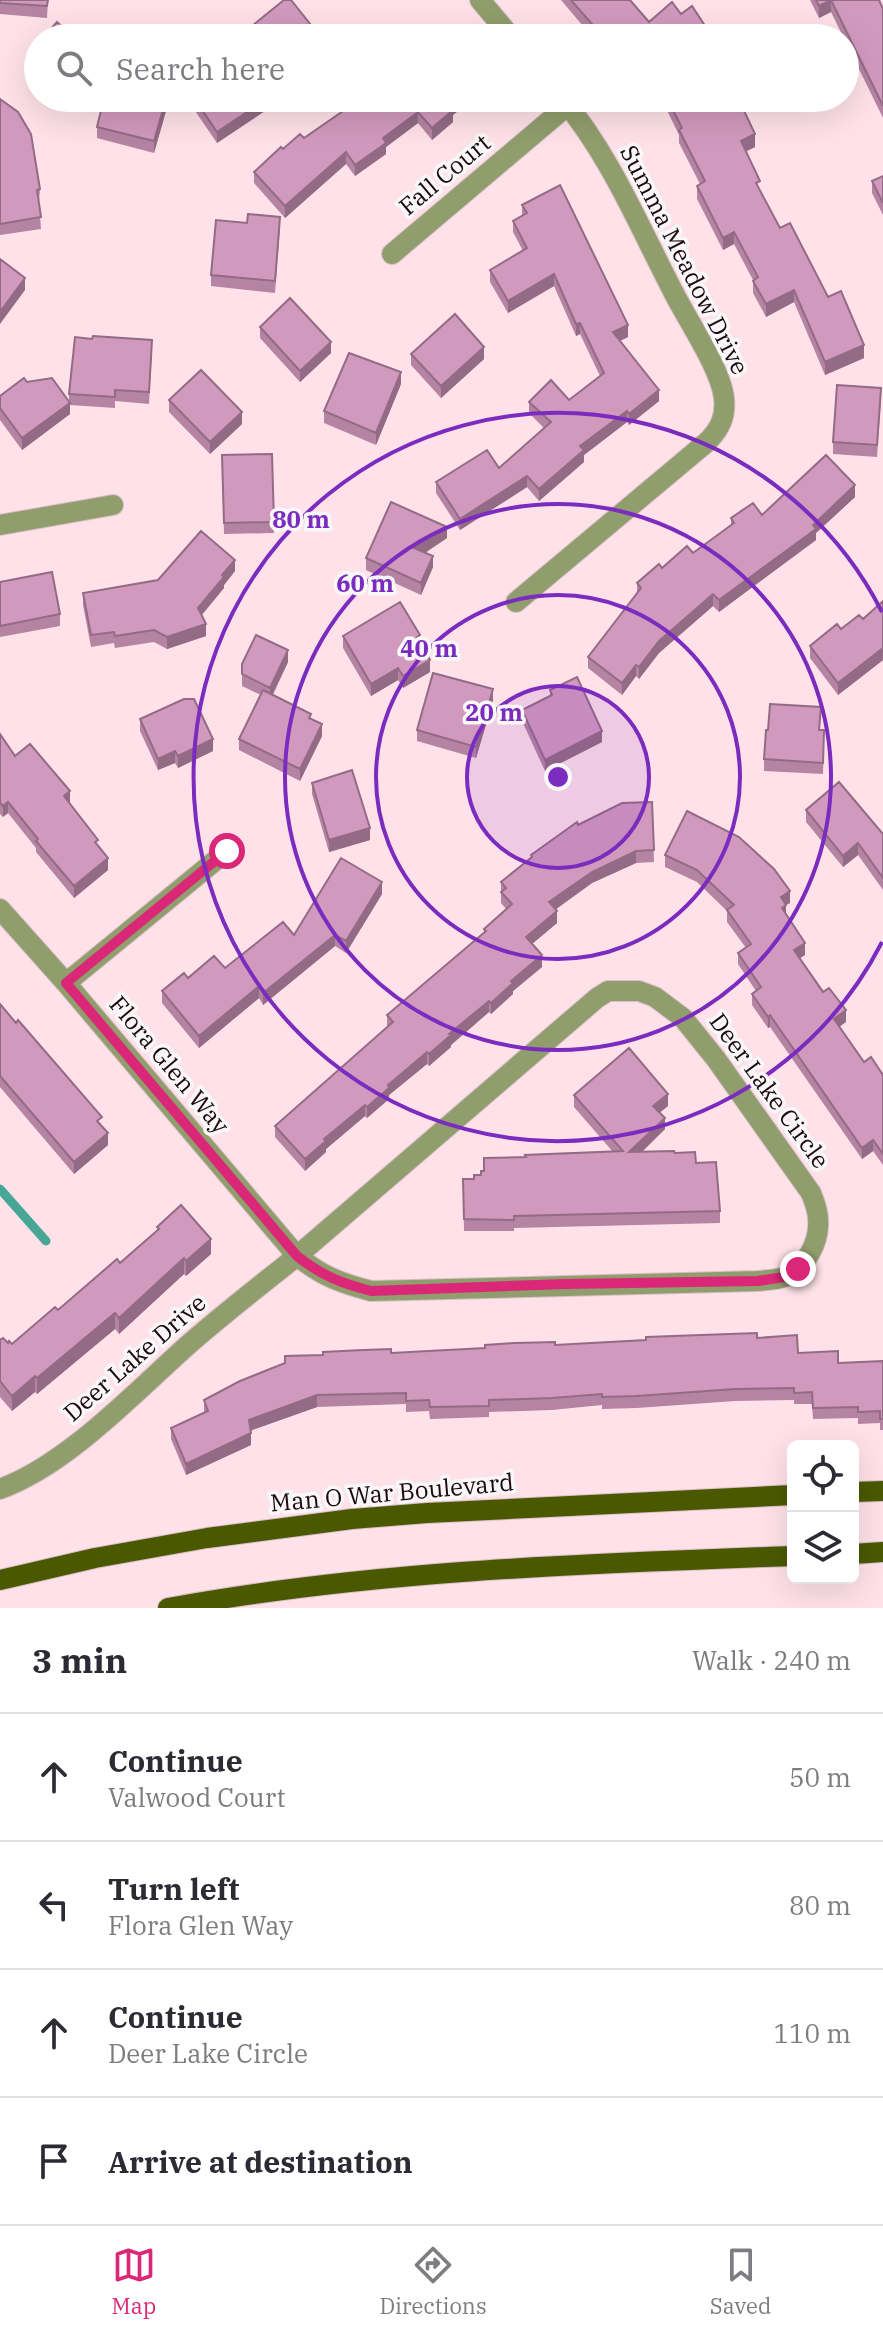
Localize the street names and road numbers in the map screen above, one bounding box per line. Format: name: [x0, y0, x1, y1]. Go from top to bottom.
street label: Fall Court: [392, 127, 497, 222]
street label: Summa Meadow Drive: [613, 139, 757, 380]
street label: Flora Glen Way: [103, 989, 237, 1140]
street label: Deer Lake Circle: [703, 1006, 837, 1174]
street label: Deer Lake Drive: [56, 1286, 212, 1428]
street label: Man O War Boulevard: [269, 1465, 515, 1519]

